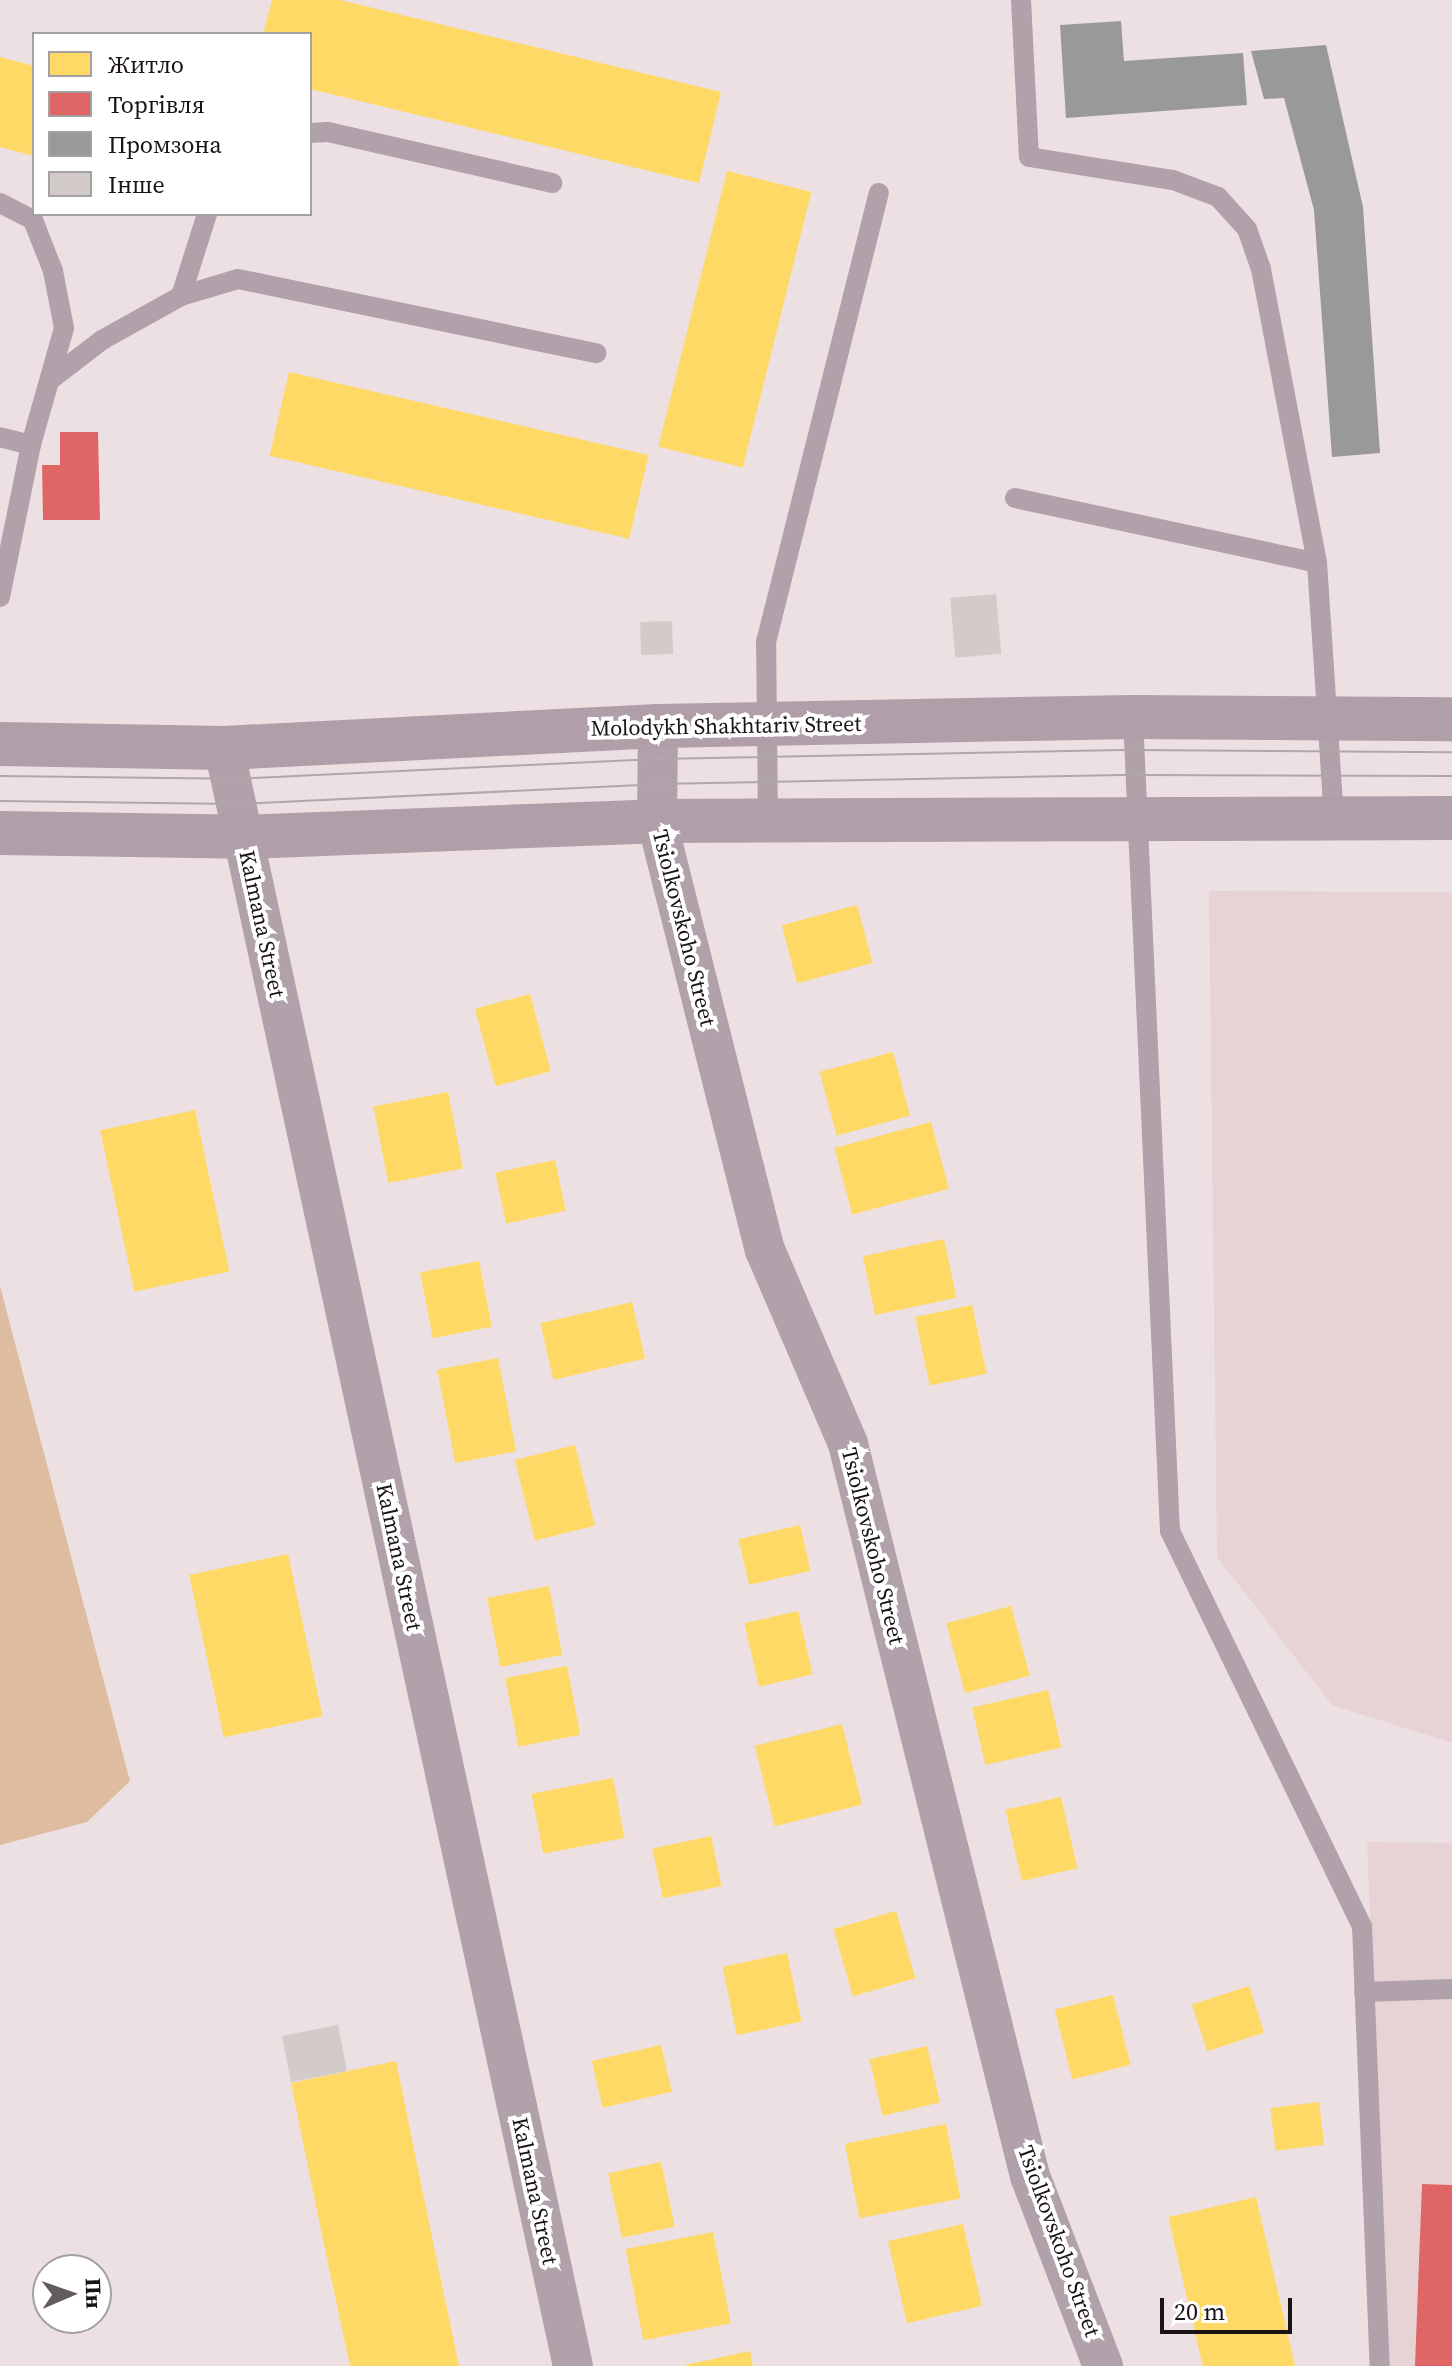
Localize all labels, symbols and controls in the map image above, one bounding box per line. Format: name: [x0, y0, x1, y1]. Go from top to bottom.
legend: [32, 32, 312, 216]
text: Житло: [108, 48, 184, 81]
text: Торгівля: [108, 88, 205, 121]
text: Промзона: [108, 128, 222, 161]
text: Інше: [108, 168, 165, 201]
street label: Molodykh Shakhtariv Street: [590, 710, 862, 742]
street label: Tsiolkovskoho Street: [647, 827, 721, 1029]
street label: Kalmana Street: [234, 848, 290, 1000]
street label: Tsiolkovskoho Street: [836, 1445, 910, 1647]
street label: Kalmana Street: [371, 1481, 427, 1633]
street label: Kalmana Street: [507, 2115, 563, 2267]
street label: Tsiolkovskoho Street: [1012, 2142, 1106, 2340]
north arrow: [32, 2254, 112, 2334]
text: Пн: [78, 2277, 110, 2309]
scale bar: [1164, 2282, 1296, 2332]
text: 20 m: [1174, 2295, 1225, 2328]

